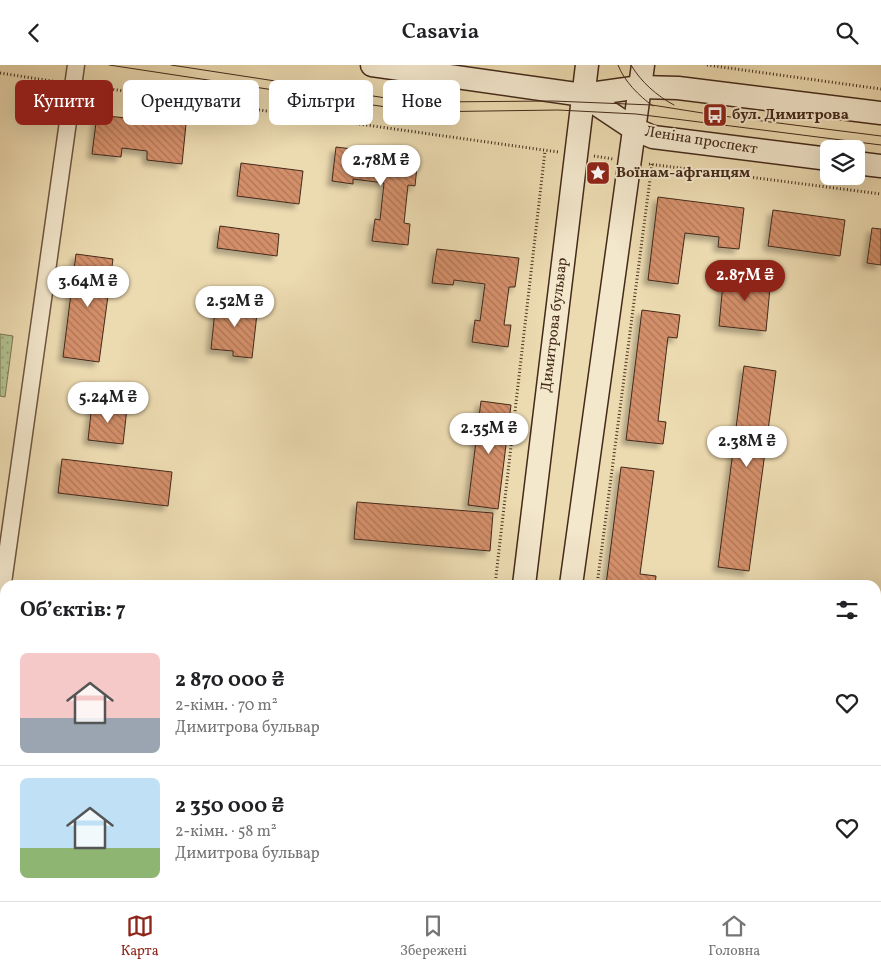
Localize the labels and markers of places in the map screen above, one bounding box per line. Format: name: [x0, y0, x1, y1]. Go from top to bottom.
bus stop icon: бул. Димитрова: [702, 102, 728, 128]
place label: бул. Димитрова: [732, 105, 849, 126]
pin: 2.78M ₴: [335, 145, 427, 187]
place icon: Воїнам-афганцям: [585, 160, 611, 186]
place label: Воїнам-афганцям: [616, 163, 750, 184]
pin: 2.87M ₴: [699, 259, 791, 302]
pin: 3.64M ₴: [42, 265, 134, 308]
pin: 2.52M ₴: [189, 285, 281, 328]
pin: 5.24M ₴: [62, 381, 154, 424]
pin: 2.35M ₴: [443, 413, 535, 455]
pin: 2.38M ₴: [701, 425, 793, 468]

